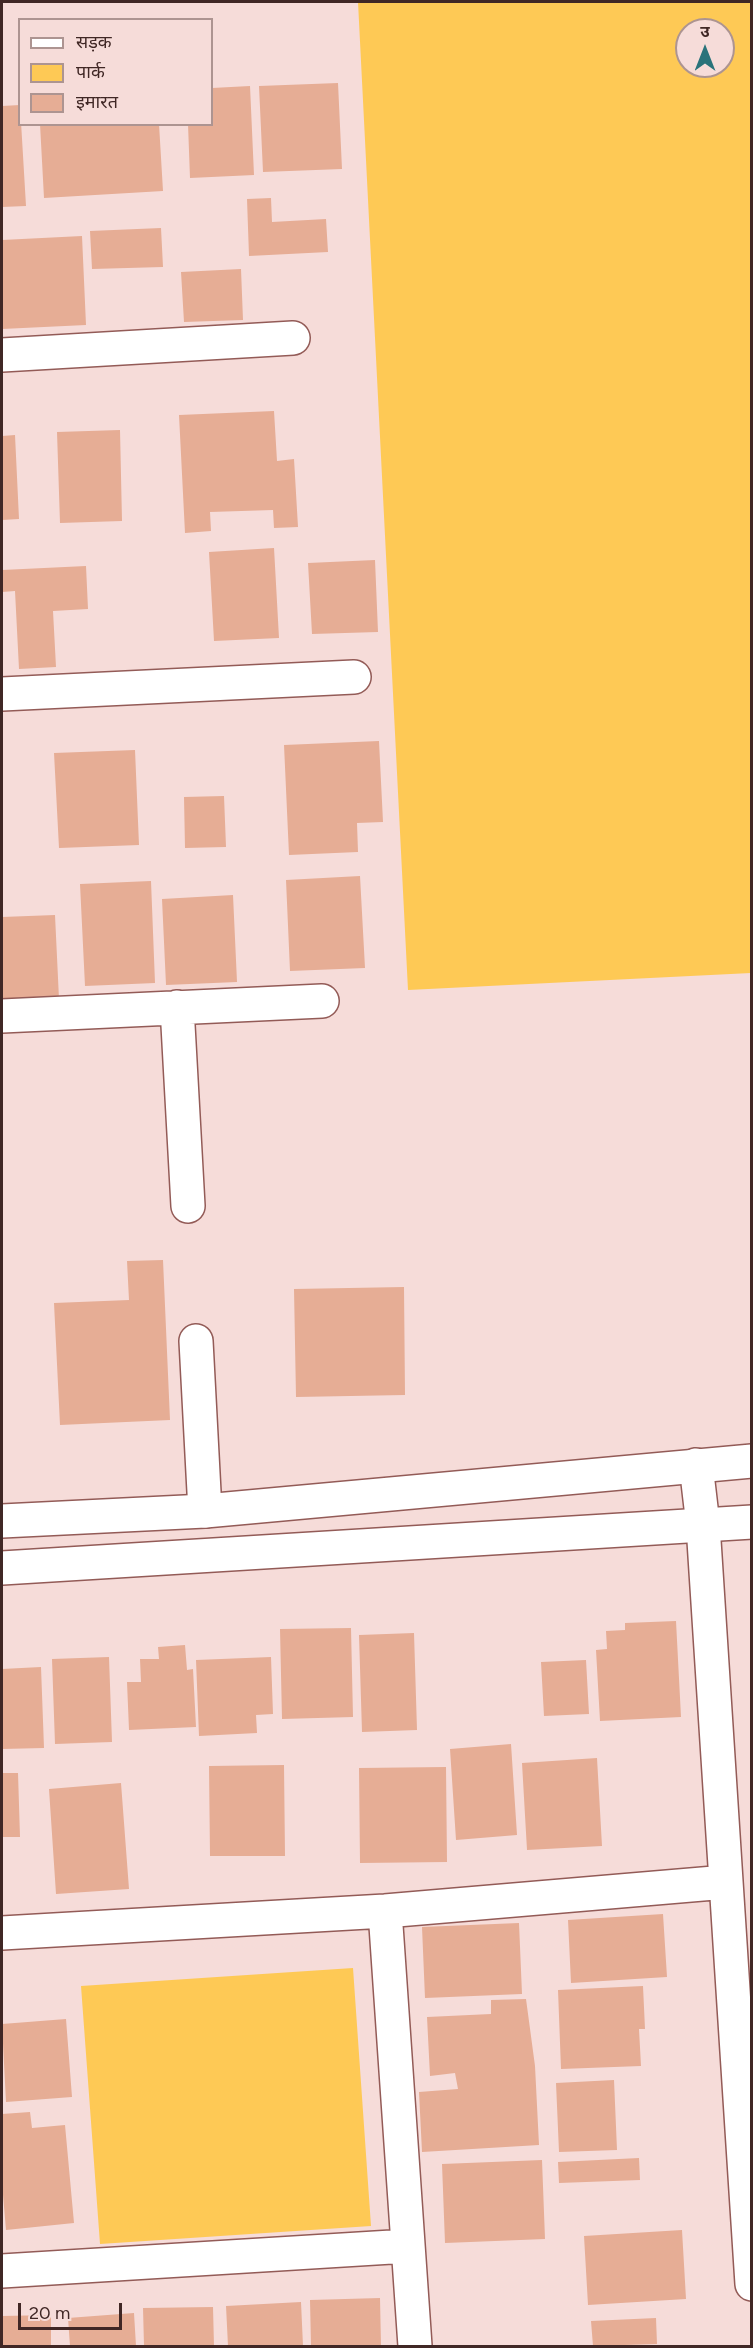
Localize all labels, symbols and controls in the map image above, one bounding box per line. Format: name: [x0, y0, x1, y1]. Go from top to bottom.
legend: [18, 18, 213, 126]
north arrow: [675, 18, 735, 78]
text: उ: [700, 22, 710, 41]
text: सड़क: [76, 31, 112, 53]
text: पार्क: [76, 61, 105, 83]
text: इमारत: [76, 91, 118, 113]
scale bar: [21, 2291, 124, 2329]
text: 20 m: [29, 2302, 70, 2324]

